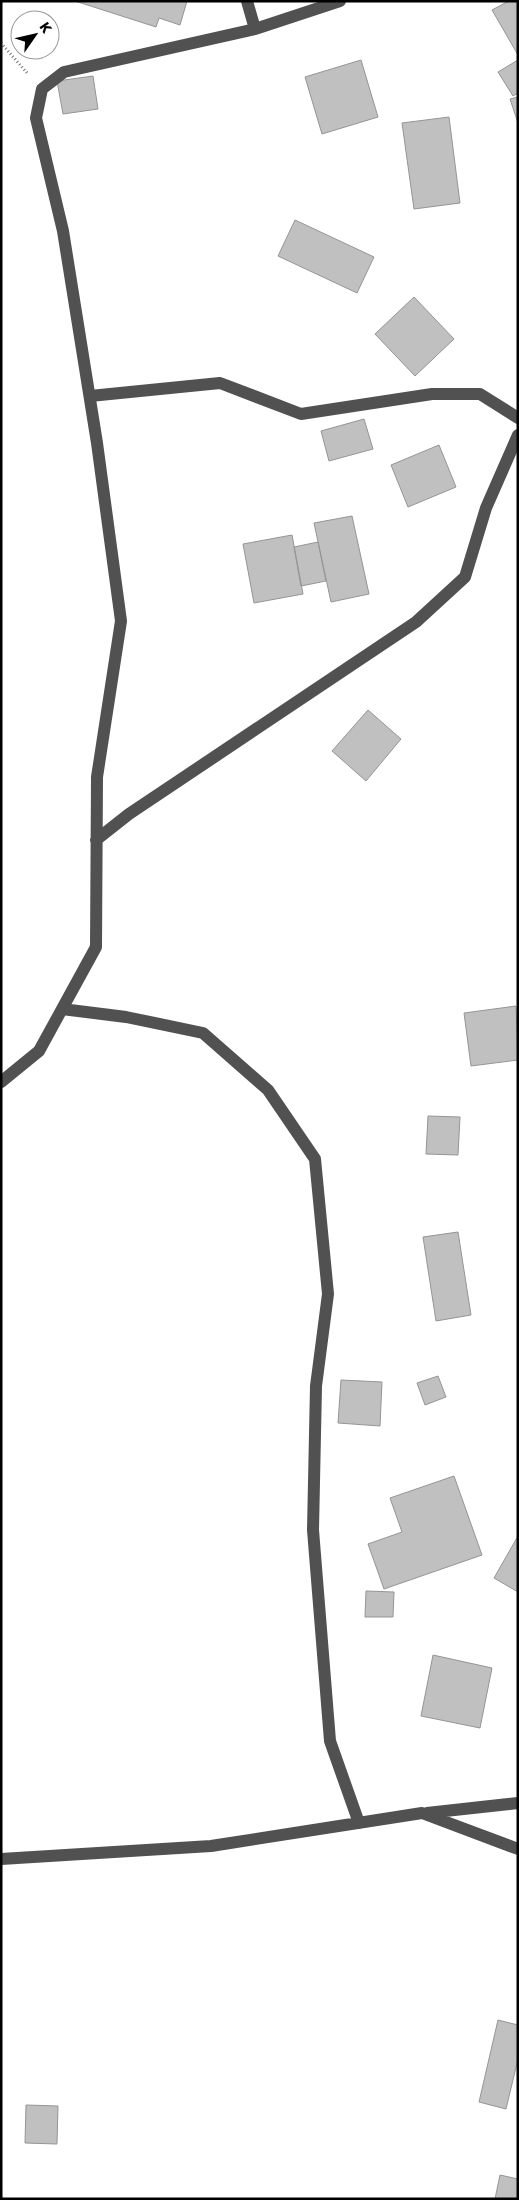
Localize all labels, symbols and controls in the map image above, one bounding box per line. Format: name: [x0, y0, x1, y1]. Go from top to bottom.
north arrow: [10, 10, 60, 60]
text: K: [35, 18, 57, 38]

